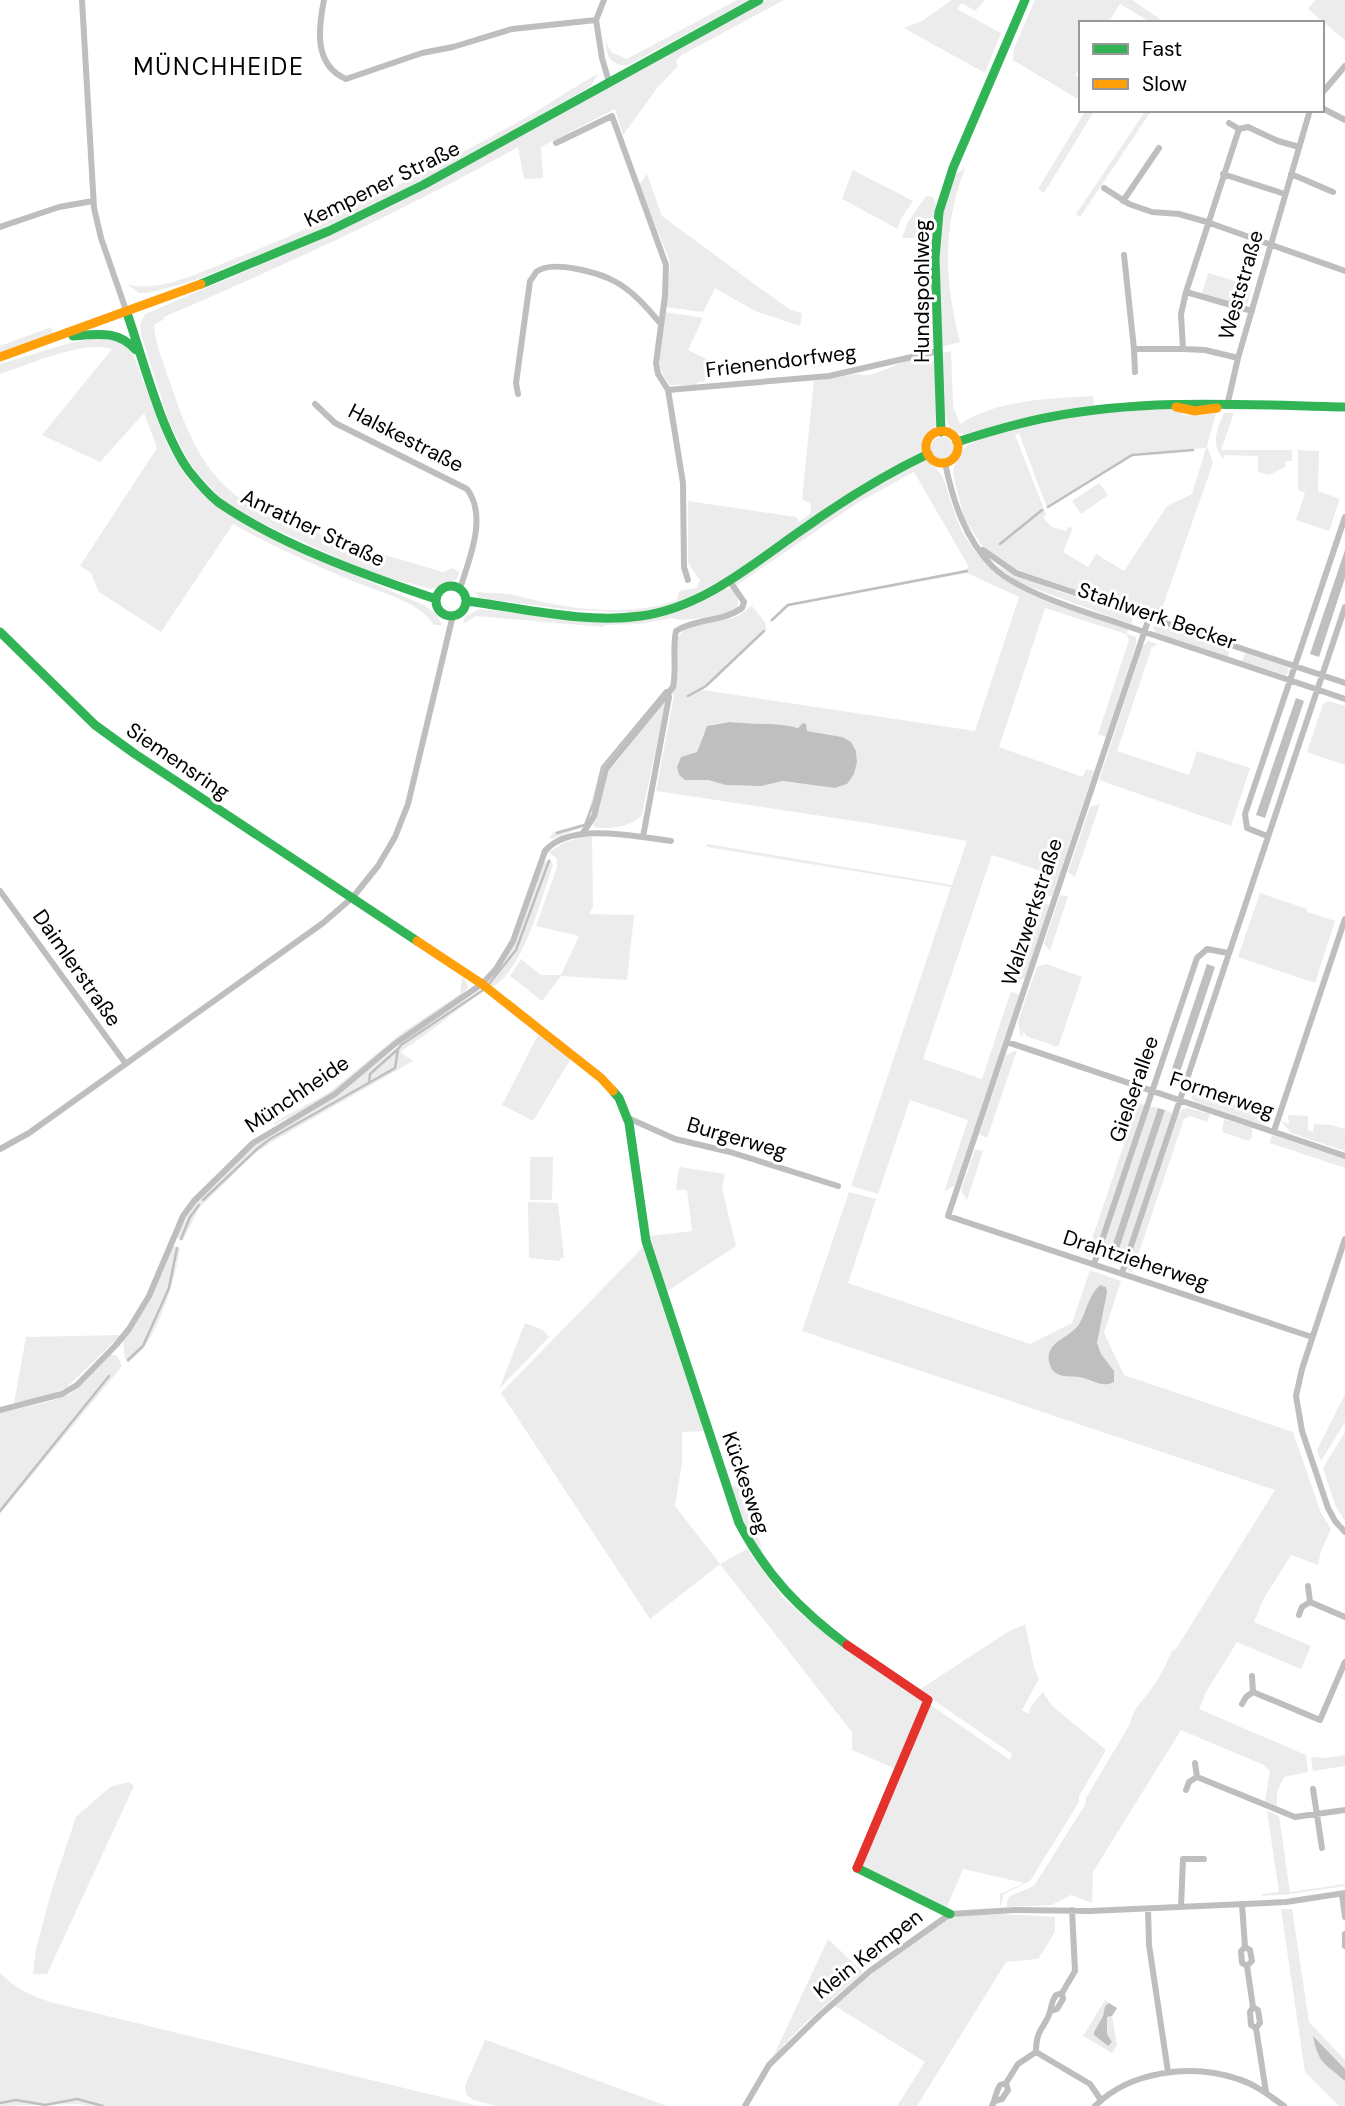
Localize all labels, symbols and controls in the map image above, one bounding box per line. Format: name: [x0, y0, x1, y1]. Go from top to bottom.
legend: [1079, 21, 1324, 112]
text: Fast: [1142, 35, 1182, 63]
district label: MÜNCHHEIDE: [133, 51, 305, 82]
text: Slow: [1142, 70, 1187, 98]
street label: Kempener Straße: [300, 134, 464, 234]
street label: Hundspohlweg: [908, 219, 936, 363]
street label: Weststraße: [1212, 227, 1270, 343]
street label: Frienendorfweg: [704, 338, 858, 384]
street label: Halskestraße: [344, 397, 468, 479]
street label: Anrather Straße: [237, 482, 389, 574]
street label: Stahlwerk Becker: [1074, 576, 1240, 656]
street label: Siemensring: [121, 716, 235, 806]
street label: Walzwerkstraße: [995, 835, 1069, 989]
street label: Daimlerstraße: [26, 904, 128, 1032]
street label: Gießerallee: [1103, 1032, 1165, 1146]
street label: Münchheide: [239, 1049, 355, 1139]
street label: Formerweg: [1166, 1065, 1278, 1125]
street label: Burgerweg: [684, 1110, 790, 1166]
street label: Drahtzieherweg: [1060, 1223, 1213, 1297]
street label: Kückesweg: [715, 1428, 777, 1538]
street label: Klein Kempen: [808, 1903, 928, 2005]

